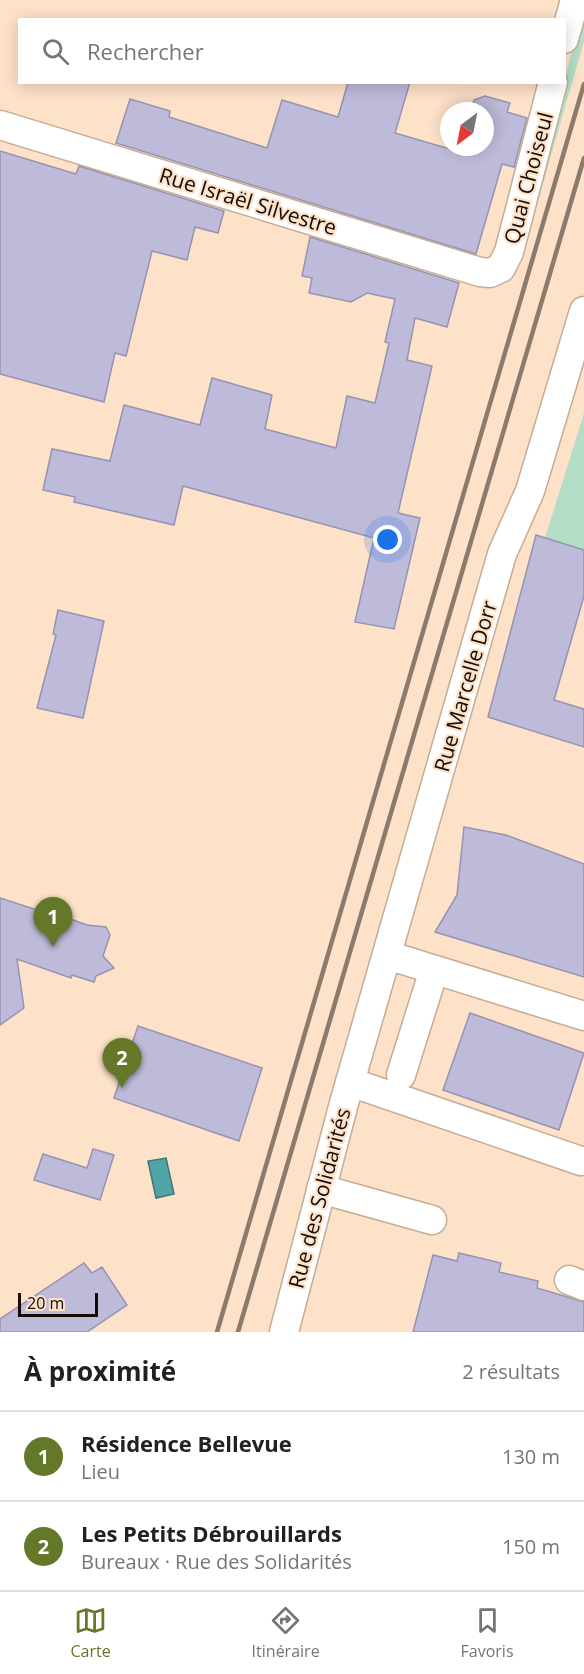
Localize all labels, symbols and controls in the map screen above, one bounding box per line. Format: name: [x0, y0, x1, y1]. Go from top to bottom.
search box: [18, 18, 566, 84]
icon: search: [39, 35, 72, 68]
text: Rechercher: [87, 36, 204, 66]
north arrow: [440, 102, 494, 156]
street label: Quai Choiseul: [497, 109, 559, 247]
street label: Rue Israël Silvestre: [156, 161, 340, 241]
your location: [373, 525, 402, 554]
street label: Rue Marcelle Dorr: [427, 597, 503, 775]
pin: 1: [34, 898, 72, 947]
pin: 2: [102, 1038, 142, 1088]
street label: Rue des Solidarités: [281, 1105, 357, 1291]
scale bar: [18, 1290, 98, 1318]
text: 20 m: [27, 1292, 64, 1314]
text: À proximité: [24, 1353, 176, 1389]
text: 2 résultats: [462, 1358, 560, 1385]
text: Résidence Bellevue: [81, 1428, 292, 1458]
text: 1: [38, 1443, 49, 1470]
text: 130 m: [502, 1443, 560, 1470]
text: Lieu: [81, 1458, 120, 1485]
text: Les Petits Débrouillards: [81, 1518, 342, 1548]
text: 2: [38, 1533, 49, 1560]
text: 150 m: [502, 1533, 560, 1560]
text: Bureaux · Rue des Solidarités: [81, 1548, 352, 1575]
tab: Carte: [70, 1604, 111, 1662]
tab: Itinéraire: [252, 1604, 320, 1662]
tab: Favoris: [461, 1604, 514, 1662]

